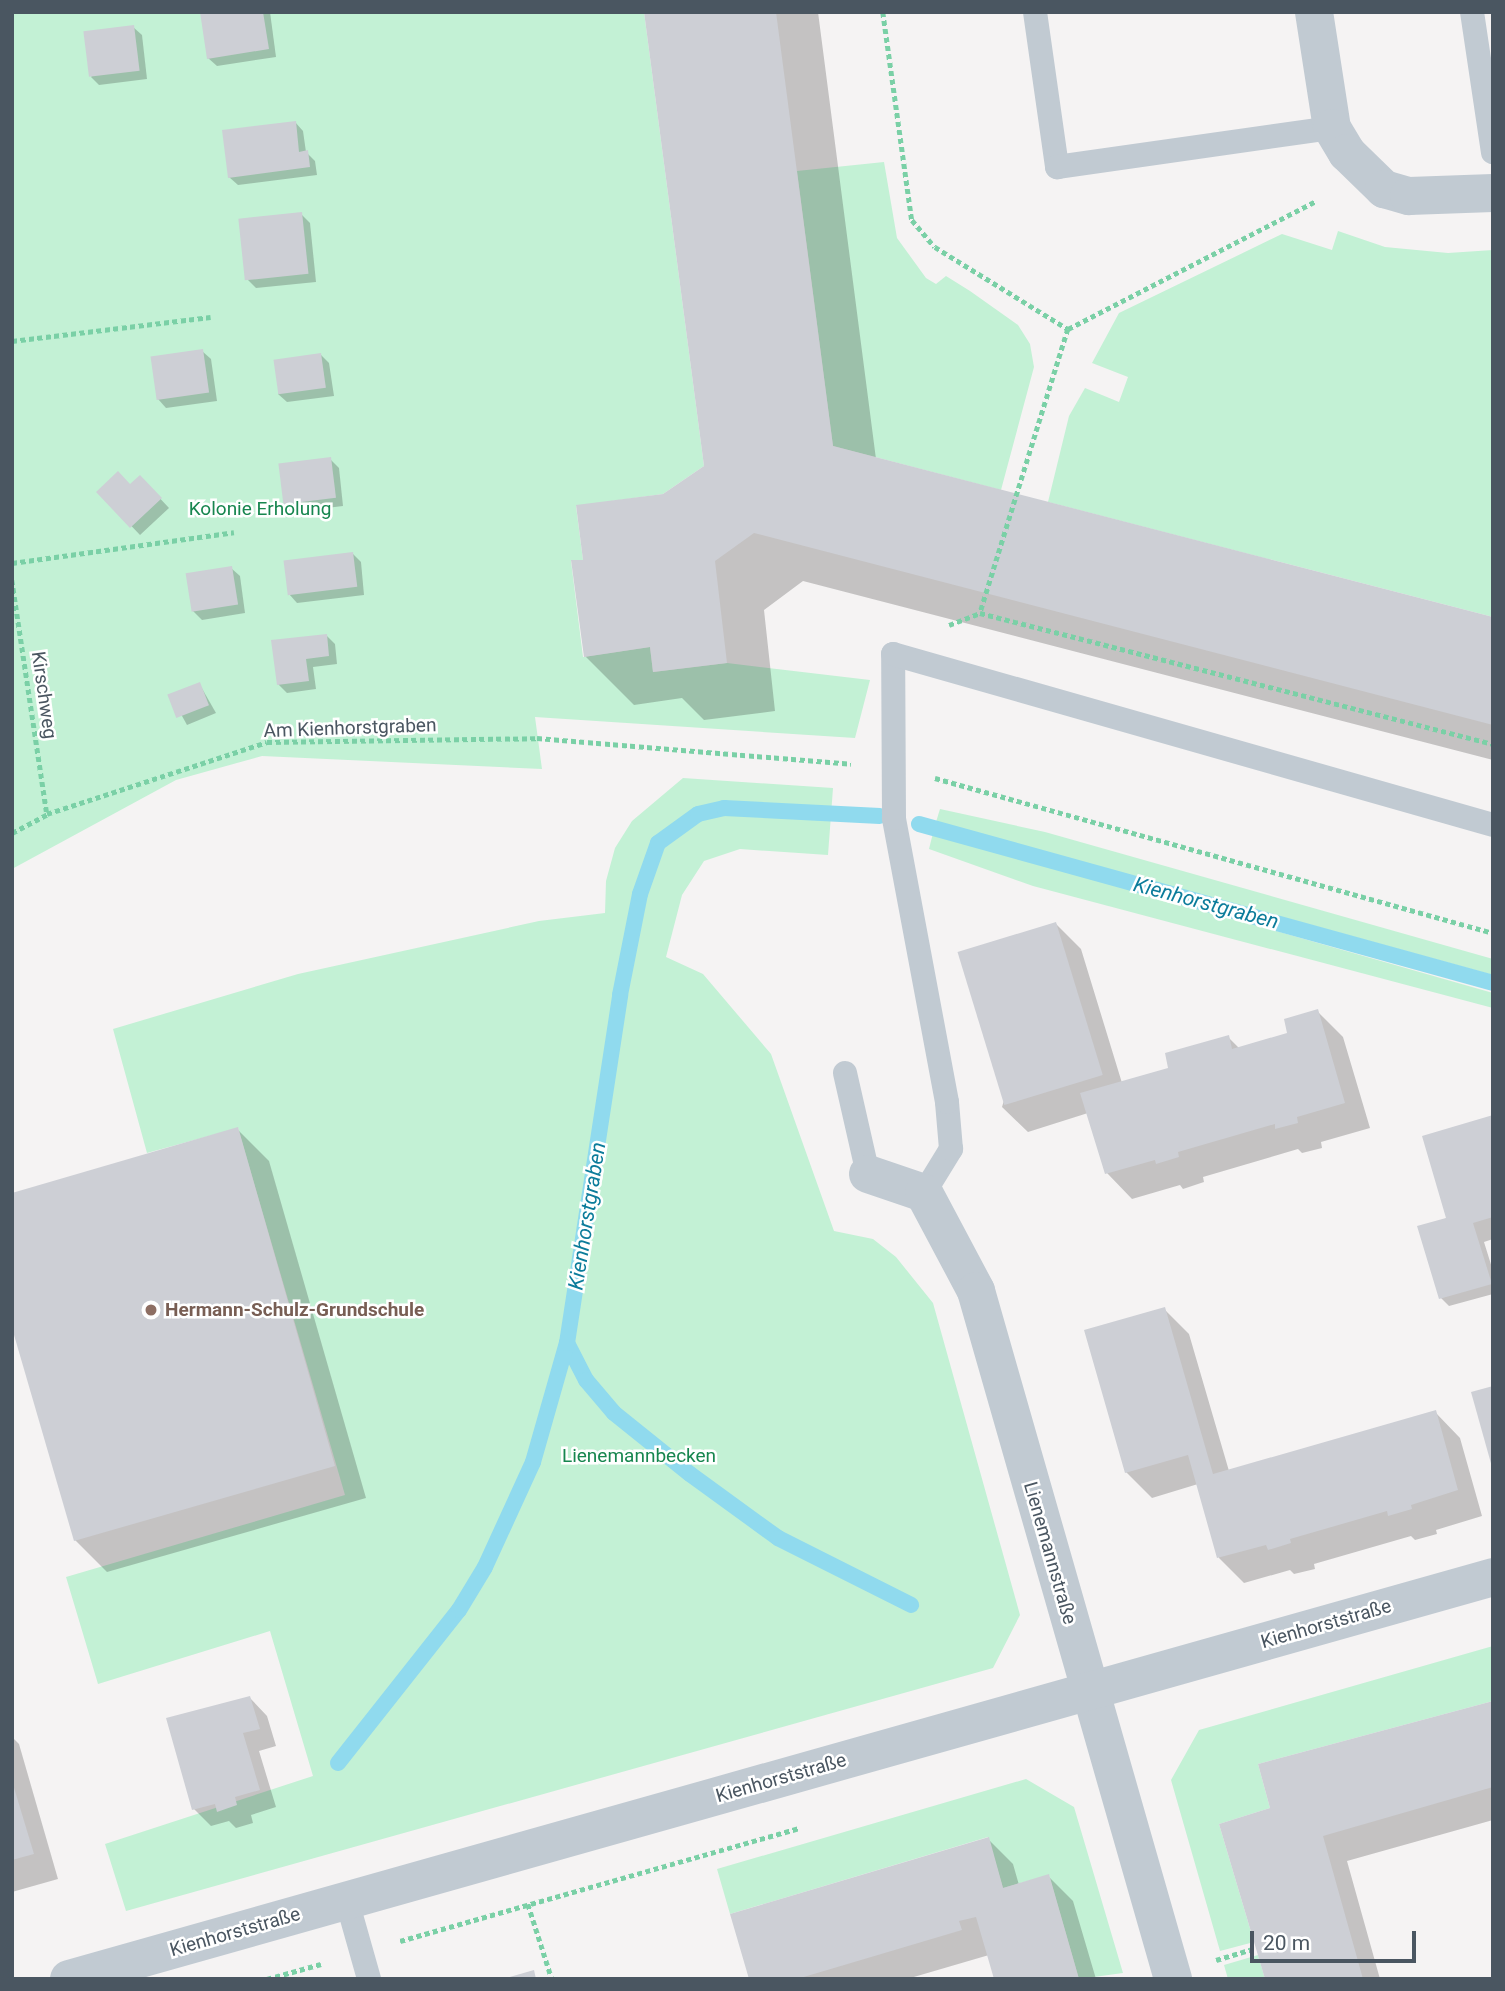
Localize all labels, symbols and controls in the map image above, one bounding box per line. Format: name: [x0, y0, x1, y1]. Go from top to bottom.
park label: Kolonie Erholung: [189, 498, 331, 520]
street label: Kirschweg: [27, 650, 61, 740]
street label: Am Kienhorstgraben: [263, 714, 437, 742]
water label: Kienhorstgraben: [1131, 872, 1281, 934]
water label: Kienhorstgraben: [563, 1140, 611, 1292]
place label: Hermann-Schulz-Grundschule: [165, 1299, 424, 1321]
marker: Hermann-Schulz-Grundschule: [143, 1302, 159, 1318]
park label: Lienemannbecken: [562, 1445, 716, 1467]
street label: Lienemannstraße: [1019, 1479, 1081, 1627]
street label: Kienhorststraße: [1258, 1594, 1394, 1654]
street label: Kienhorststraße: [713, 1748, 849, 1808]
street label: Kienhorststraße: [167, 1902, 303, 1962]
scale bar: [1253, 1918, 1419, 1962]
text: 20 m: [1263, 1931, 1310, 1955]

